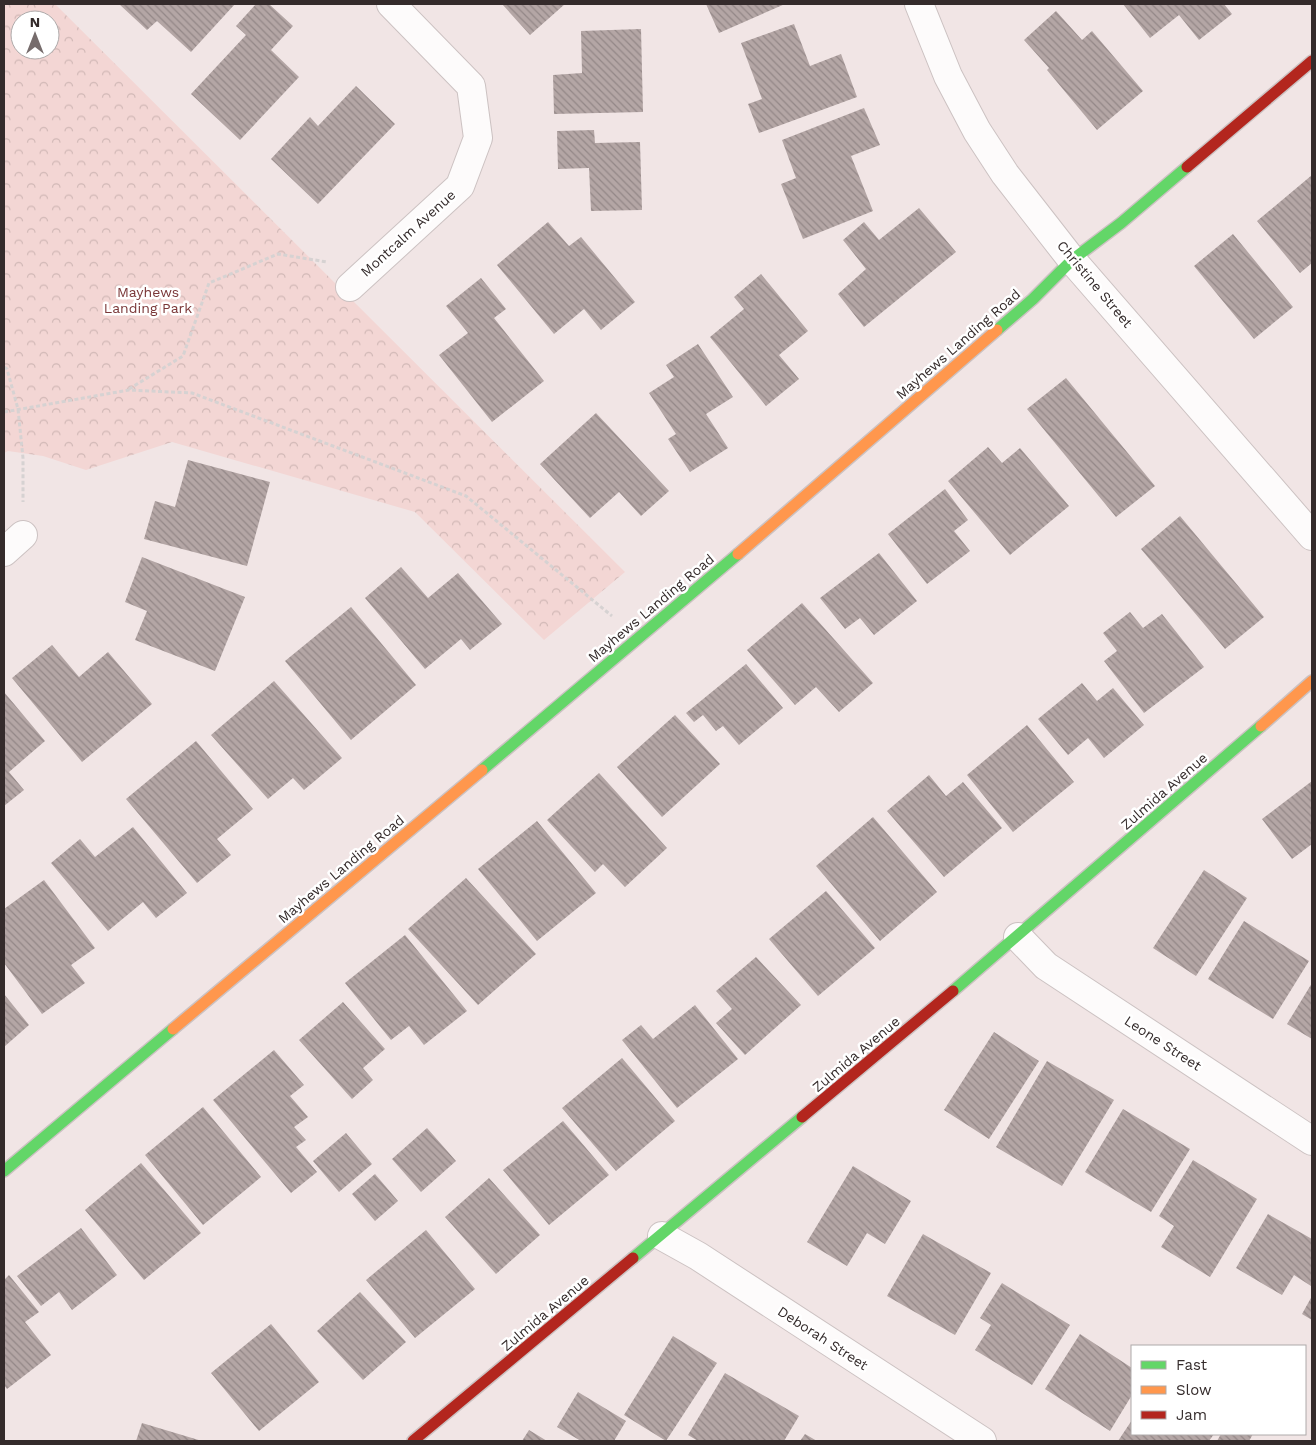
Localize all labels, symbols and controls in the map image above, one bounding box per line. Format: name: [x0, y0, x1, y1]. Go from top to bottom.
north arrow: [10, 10, 60, 60]
text: N: [30, 14, 40, 30]
street label: Montcalm Avenue: [357, 186, 459, 280]
street label: Christine Street: [1054, 237, 1136, 331]
park label: Mayhews Landing Park: [104, 284, 192, 316]
street label: Mayhews Landing Road: [893, 286, 1023, 402]
street label: Mayhews Landing Road: [585, 551, 717, 665]
street label: Zulmida Avenue: [1118, 749, 1210, 833]
street label: Mayhews Landing Road: [275, 812, 407, 926]
street label: Leone Street: [1122, 1012, 1204, 1074]
street label: Zulmida Avenue: [809, 1013, 903, 1095]
street label: Zulmida Avenue: [498, 1272, 592, 1354]
street label: Deborah Street: [775, 1303, 871, 1373]
legend: [1131, 1345, 1306, 1435]
text: Fast: [1176, 1356, 1208, 1374]
text: Slow: [1176, 1381, 1212, 1399]
text: Jam: [1176, 1406, 1207, 1424]

